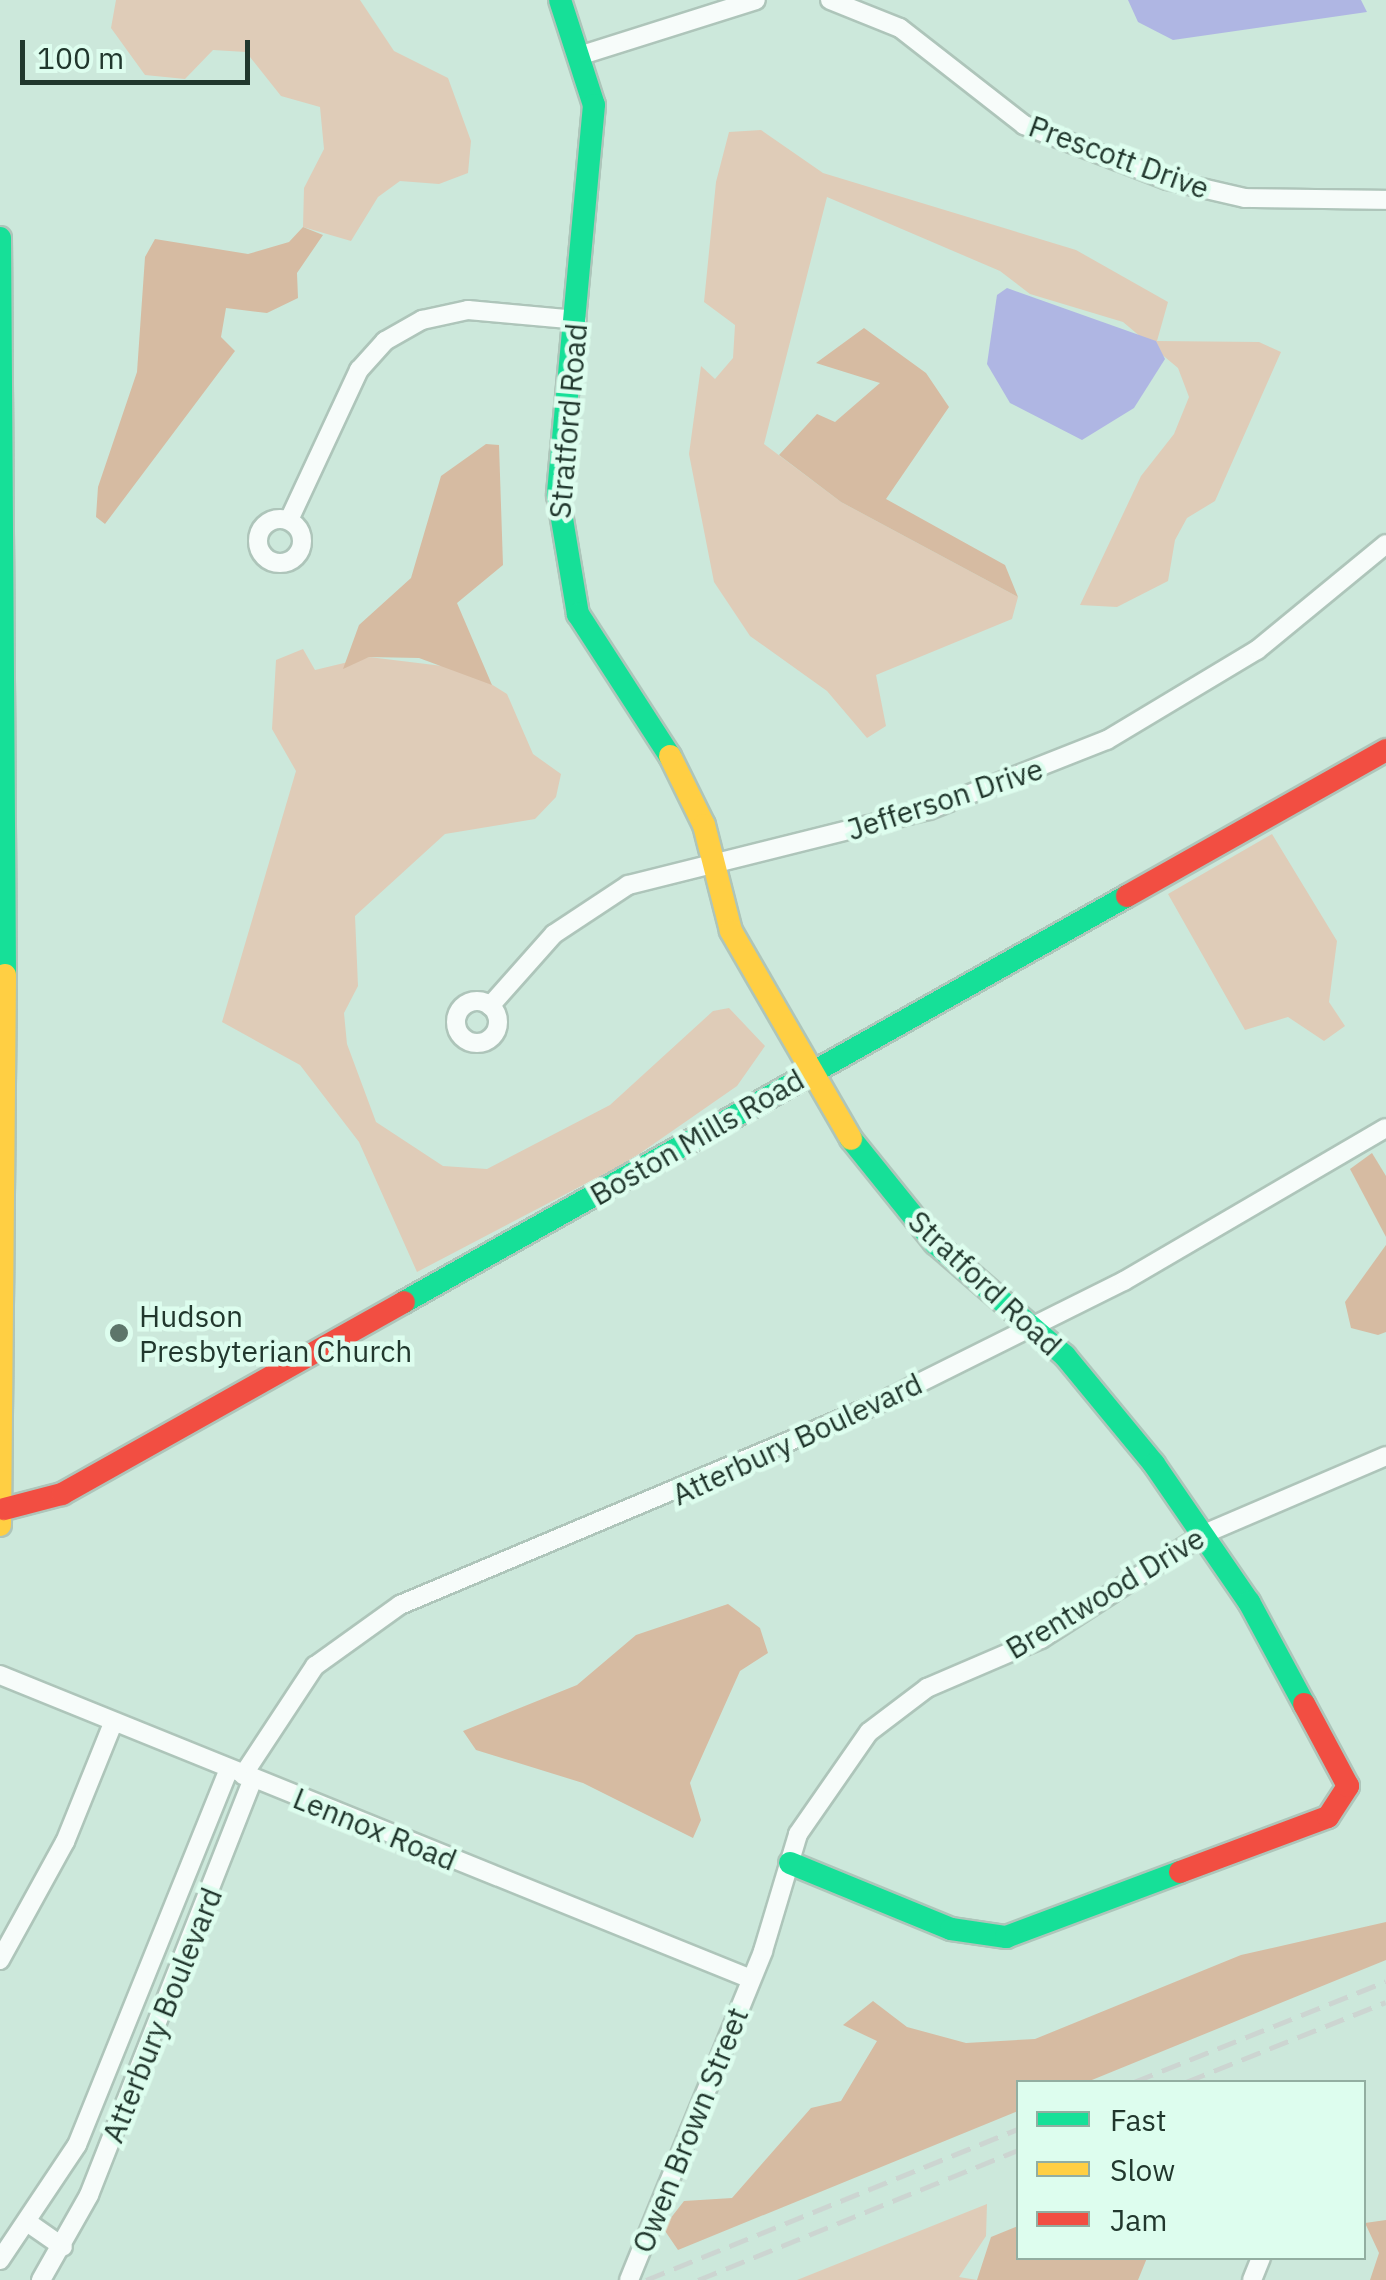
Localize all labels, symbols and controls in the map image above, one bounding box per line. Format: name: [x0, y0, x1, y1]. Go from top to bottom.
scale bar: [25, 20, 255, 82]
text: 100 m: [37, 38, 124, 77]
street label: Prescott Drive: [1024, 108, 1214, 206]
street label: Stratford Road: [542, 322, 594, 520]
street label: Jefferson Drive: [843, 750, 1047, 848]
street label: Boston Mills Road: [584, 1061, 810, 1213]
street label: Stratford Road: [901, 1203, 1069, 1363]
place label: Hudson Presbyterian Church: [139, 1298, 412, 1368]
marker: Hudson Presbyterian Church: [108, 1322, 130, 1344]
street label: Atterbury Boulevard: [666, 1365, 928, 1513]
street label: Brentwood Drive: [999, 1520, 1211, 1666]
street label: Lennox Road: [288, 1780, 462, 1878]
street label: Atterbury Boulevard: [94, 1882, 230, 2148]
street label: Owen Brown Street: [624, 2002, 756, 2258]
legend: [1016, 2080, 1366, 2260]
text: Fast: [1110, 2100, 1167, 2139]
text: Slow: [1110, 2150, 1175, 2189]
text: Jam: [1110, 2200, 1168, 2239]

